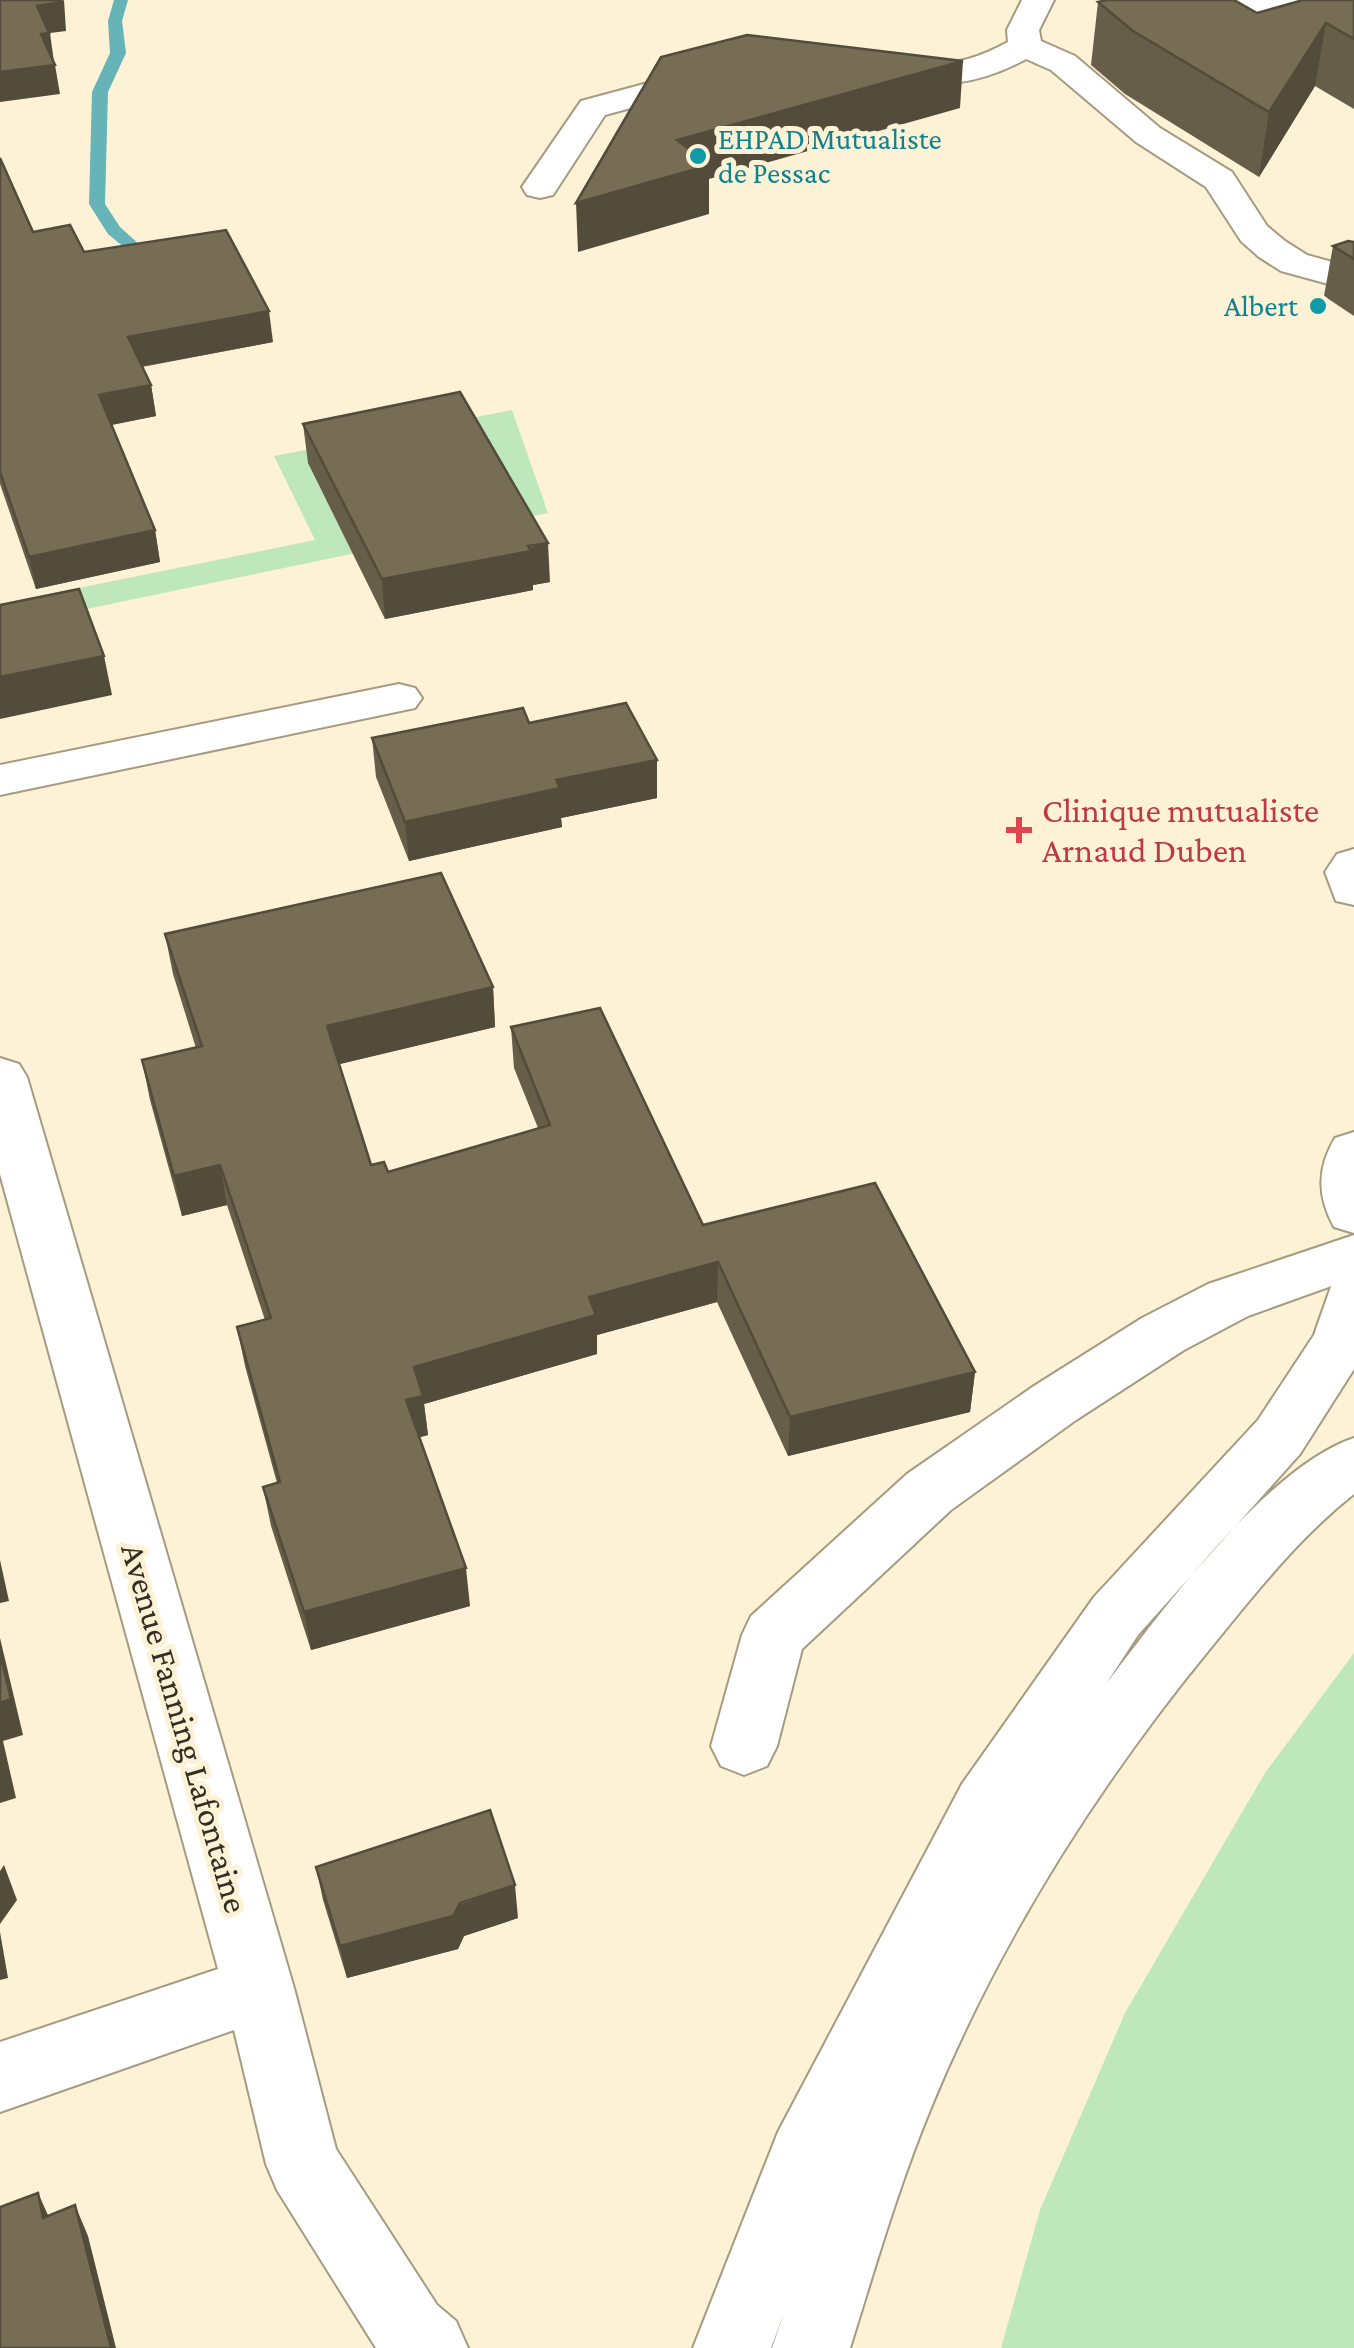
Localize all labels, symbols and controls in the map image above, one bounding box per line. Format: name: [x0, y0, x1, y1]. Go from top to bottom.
place label: EHPAD Mutualiste de Pessac: [718, 122, 942, 189]
marker: EHPAD Mutualiste de Pessac: [687, 145, 709, 167]
place label: Albert: [1224, 289, 1299, 322]
marker: Albert: [1307, 295, 1329, 317]
place label: Clinique mutualiste Arnaud Duben: [1042, 791, 1319, 870]
marker: Clinique mutualiste Arnaud Duben: [1006, 817, 1032, 843]
street label: Avenue Fanning Lafontaine: [113, 1539, 256, 1917]

